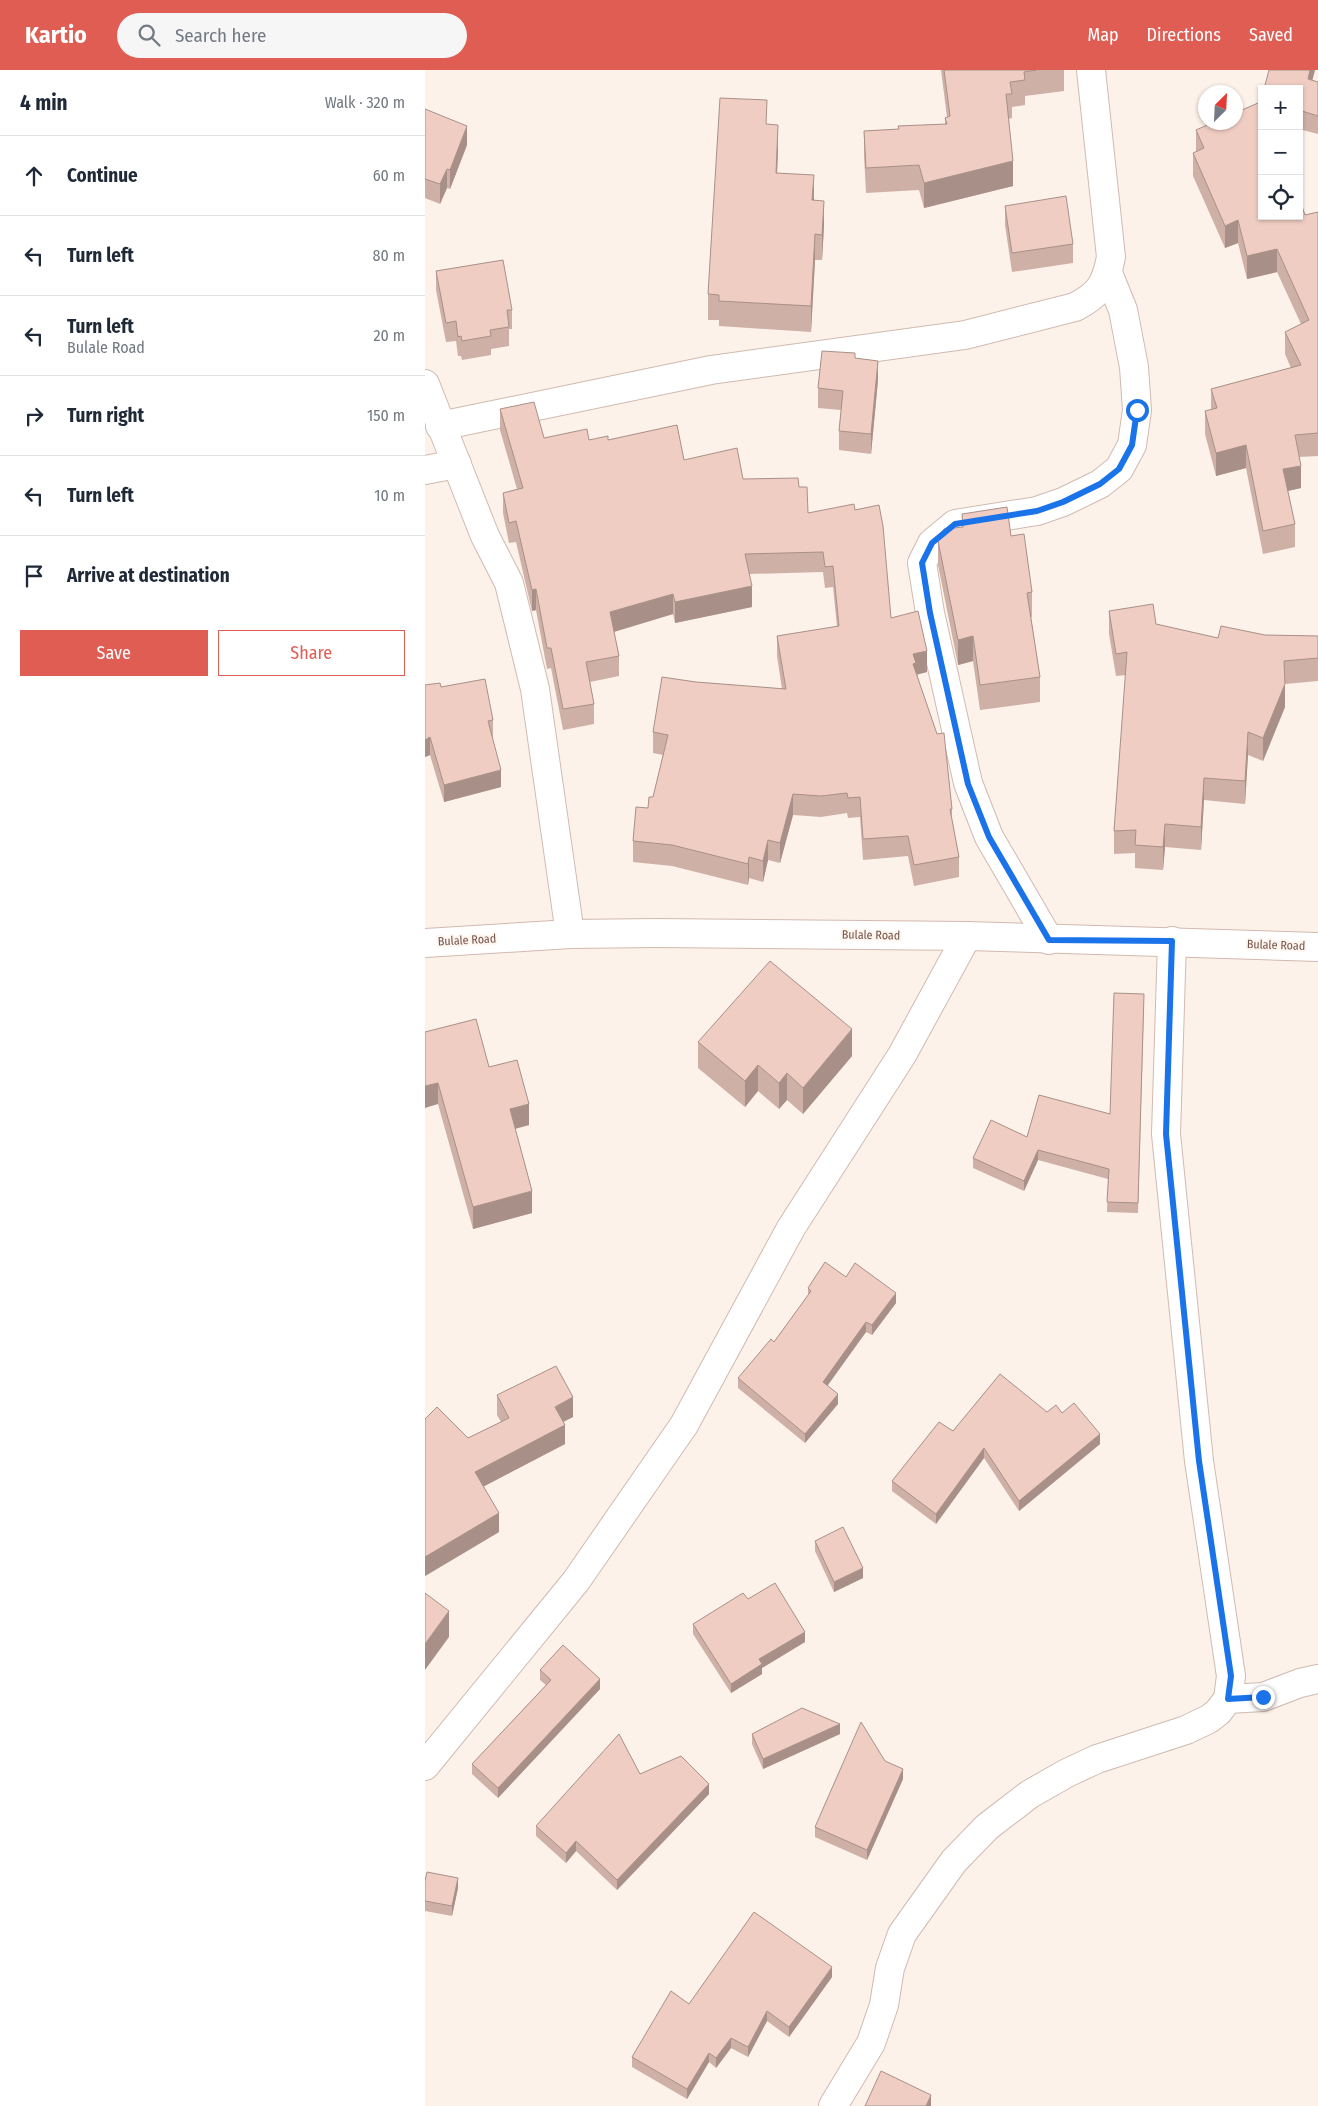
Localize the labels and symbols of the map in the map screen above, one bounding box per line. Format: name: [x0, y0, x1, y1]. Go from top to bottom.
north arrow: [1198, 85, 1243, 130]
route start: [1126, 399, 1149, 422]
street label: Bulale Road: [842, 927, 900, 943]
street label: Bulale Road: [437, 931, 497, 949]
street label: Bulale Road: [1247, 937, 1305, 953]
route end: [1252, 1686, 1275, 1709]

